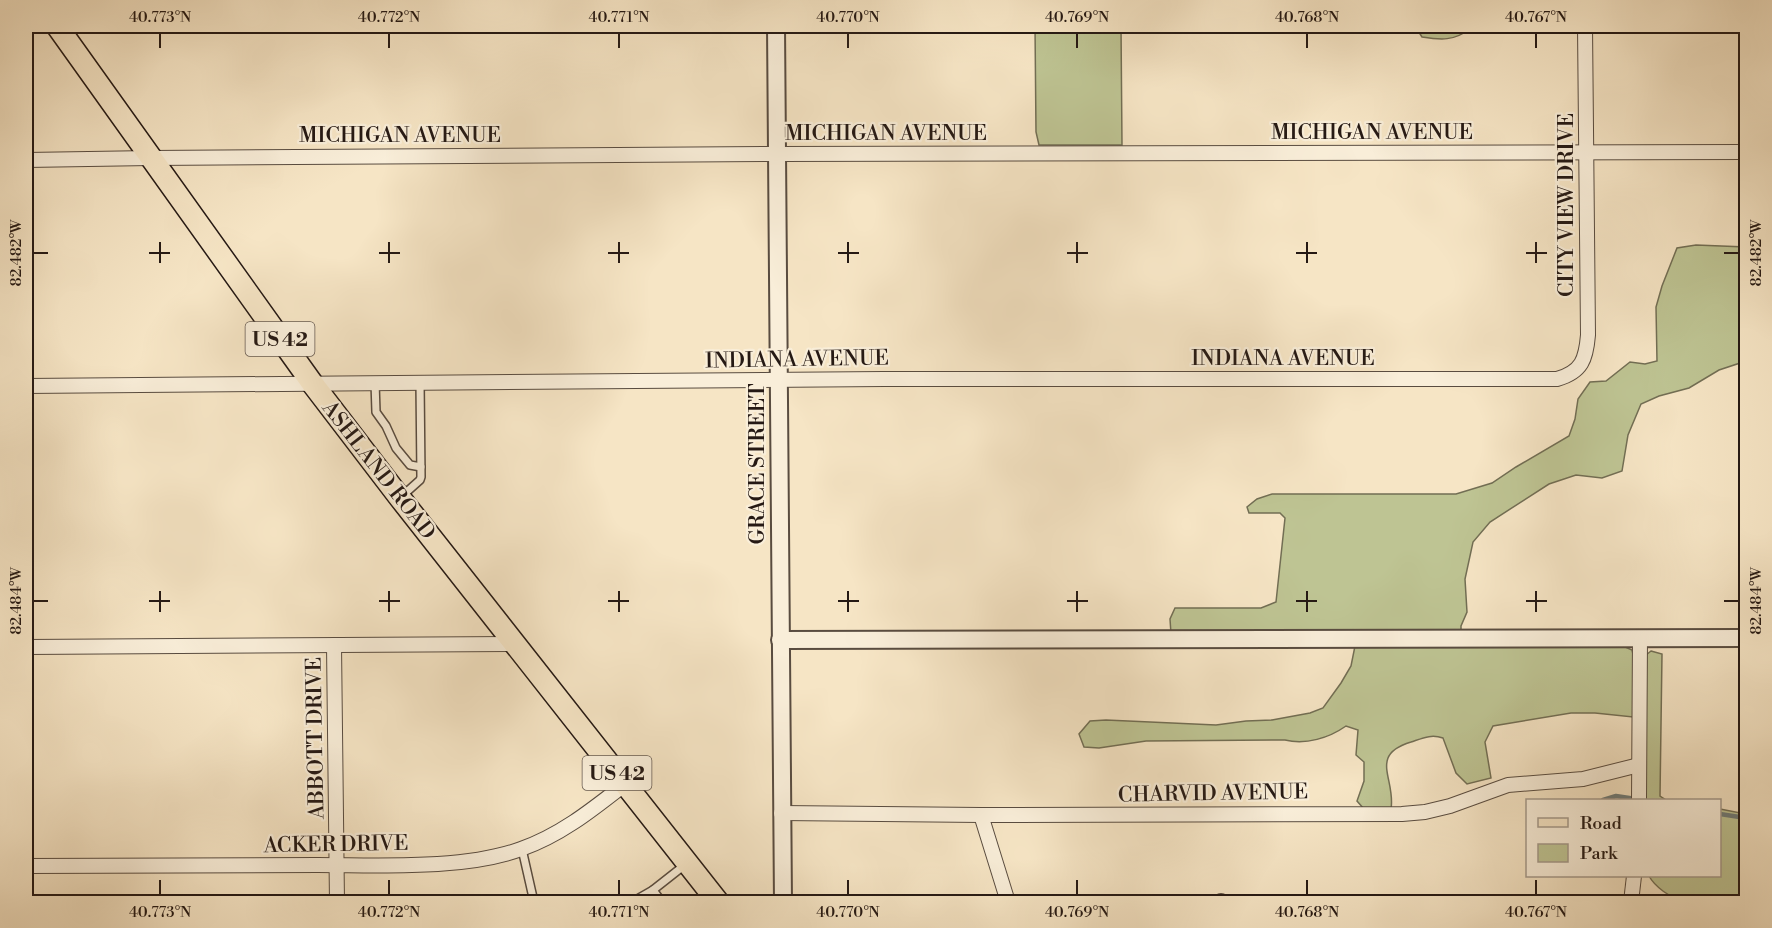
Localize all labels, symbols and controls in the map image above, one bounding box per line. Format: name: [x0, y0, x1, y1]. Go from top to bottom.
text: 40.773°N: [129, 8, 191, 27]
text: 40.772°N: [358, 8, 420, 27]
text: 40.771°N: [589, 8, 650, 27]
text: 40.770°N: [816, 8, 880, 27]
text: 40.769°N: [1045, 8, 1109, 27]
text: 40.768°N: [1275, 8, 1339, 27]
text: 40.767°N: [1505, 8, 1567, 27]
street label: CITY VIEW DRIVE: [1554, 113, 1580, 297]
street label: MICHIGAN AVENUE: [1271, 120, 1473, 146]
street label: MICHIGAN AVENUE: [785, 121, 987, 147]
street label: MICHIGAN AVENUE: [299, 123, 501, 149]
text: 82.482°W: [7, 219, 26, 286]
text: 82.482°W: [1747, 219, 1766, 286]
road number: US 42: [246, 322, 314, 356]
street label: INDIANA AVENUE: [705, 345, 889, 375]
street label: INDIANA AVENUE: [1191, 346, 1375, 372]
street label: GRACE STREET: [745, 383, 771, 544]
street label: ASHLAND ROAD: [315, 395, 440, 545]
text: 82.484°W: [7, 567, 26, 635]
text: 82.484°W: [1747, 567, 1766, 635]
street label: ABBOTT DRIVE: [302, 657, 330, 820]
road number: US 42: [582, 756, 652, 790]
street label: CHARVID AVENUE: [1118, 779, 1308, 809]
legend: [1526, 799, 1721, 877]
text: Road: [1580, 812, 1623, 835]
street label: ACKER DRIVE: [262, 831, 409, 859]
text: Park: [1580, 842, 1619, 865]
text: 40.773°N: [129, 903, 191, 922]
text: 40.772°N: [358, 903, 420, 922]
text: 40.771°N: [589, 903, 650, 922]
text: 40.770°N: [816, 903, 880, 922]
text: 40.769°N: [1045, 903, 1109, 922]
text: 40.768°N: [1275, 903, 1339, 922]
text: 40.767°N: [1505, 903, 1567, 922]

